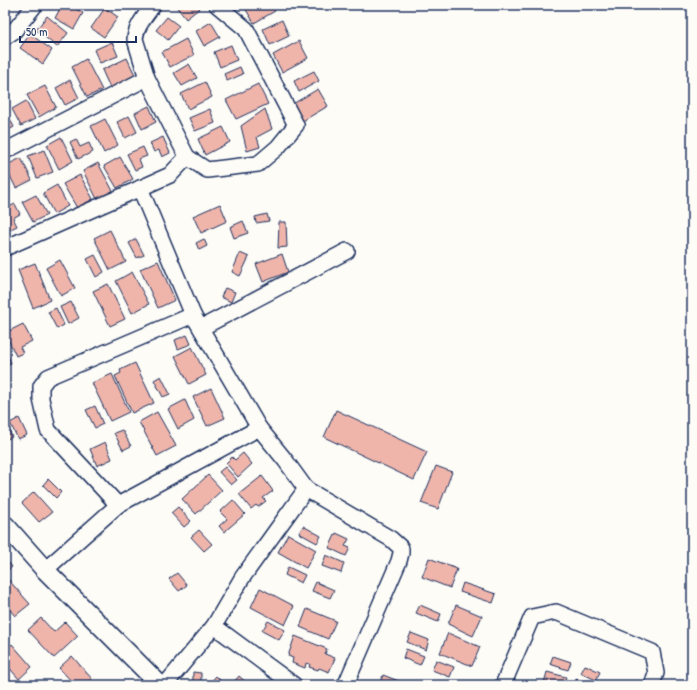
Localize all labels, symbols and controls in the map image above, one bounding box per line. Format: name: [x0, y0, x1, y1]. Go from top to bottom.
scale bar: [20, 18, 136, 44]
text: 50 m: [26, 23, 47, 40]

